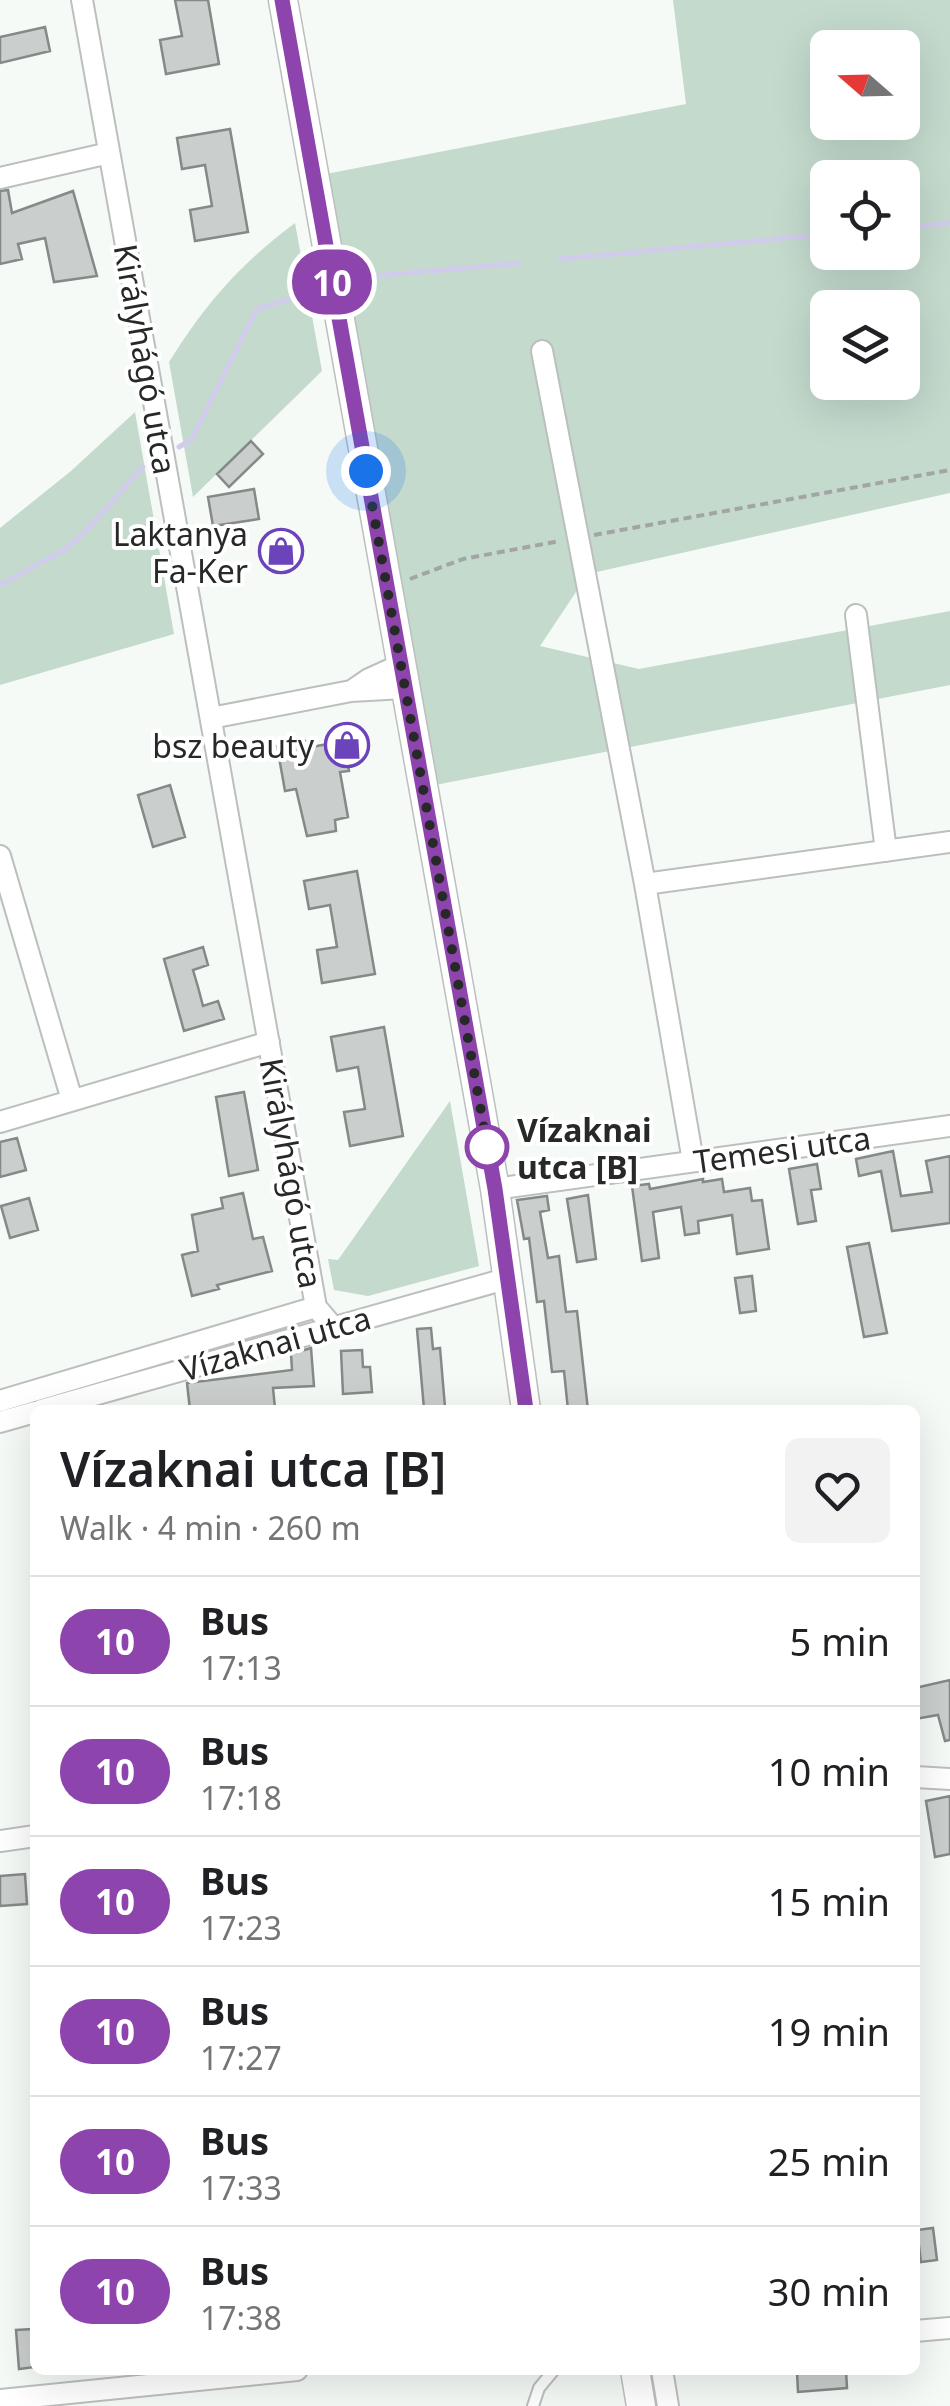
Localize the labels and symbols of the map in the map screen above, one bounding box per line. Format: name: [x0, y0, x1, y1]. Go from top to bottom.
north arrow: [810, 30, 920, 140]
street label: Királyhágó utca: [105, 241, 187, 477]
line badge: 10: [287, 250, 377, 314]
your location: [341, 446, 391, 496]
place label: Laktanya Fa-Ker: [113, 512, 248, 592]
shop icon: Laktanya Fa-Ker: [258, 528, 304, 574]
shop icon: bsz beauty: [324, 722, 370, 768]
place label: bsz beauty: [152, 724, 315, 767]
street label: Királyhágó utca: [251, 1055, 333, 1291]
place label: Vízaknai utca [B]: [517, 1108, 652, 1188]
street label: Temesi utca: [691, 1115, 873, 1183]
marker: Vízaknai utca [B]: [466, 1126, 508, 1168]
street label: Vízaknai utca: [175, 1295, 375, 1391]

